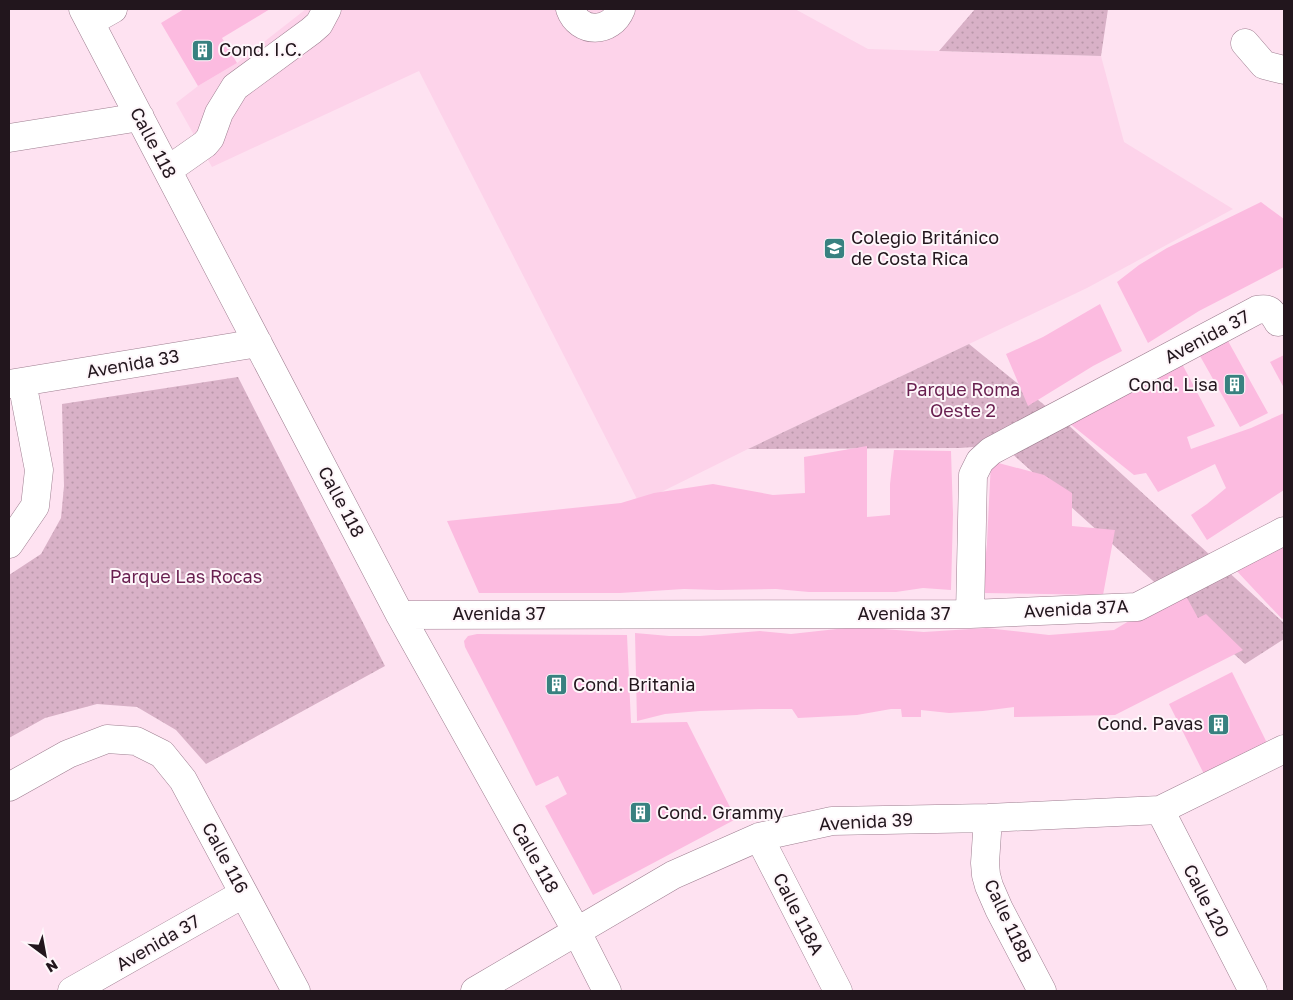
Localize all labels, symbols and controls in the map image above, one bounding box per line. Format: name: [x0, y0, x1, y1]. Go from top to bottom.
building icon: Cond. I.C.: [191, 38, 215, 62]
place label: Cond. I.C.: [219, 38, 302, 60]
street label: Calle 118: [126, 103, 182, 182]
place label: Colegio Británico de Costa Rica: [851, 226, 999, 269]
school or university icon: Colegio Británico de Costa Rica: [823, 236, 847, 260]
street label: Avenida 37: [1160, 305, 1253, 368]
street label: Avenida 33: [85, 344, 181, 382]
place label: Cond. Lisa: [1128, 373, 1218, 395]
building icon: Cond. Lisa: [1222, 373, 1246, 397]
park label: Parque Roma Oeste 2: [906, 378, 1020, 421]
street label: Calle 118: [314, 462, 370, 541]
park label: Parque Las Rocas: [110, 565, 262, 587]
street label: Avenida 37A: [1023, 594, 1129, 622]
street label: Avenida 37: [453, 602, 545, 624]
street label: Avenida 37: [858, 602, 950, 624]
building icon: Cond. Britania: [545, 673, 569, 697]
place label: Cond. Britania: [573, 673, 695, 695]
place label: Cond. Pavas: [1097, 712, 1203, 734]
building icon: Cond. Pavas: [1207, 712, 1231, 736]
building icon: Cond. Grammy: [629, 801, 653, 825]
place label: Cond. Grammy: [657, 801, 783, 823]
street label: Avenida 39: [818, 808, 914, 834]
street label: Calle 116: [198, 818, 254, 897]
street label: Calle 118: [508, 818, 564, 897]
street label: Calle 120: [1179, 860, 1235, 941]
street label: Calle 118A: [769, 869, 829, 958]
street label: Calle 118B: [980, 876, 1038, 966]
street label: Avenida 37: [112, 909, 203, 975]
north arrow: [20, 930, 70, 980]
text: N: [43, 956, 61, 976]

